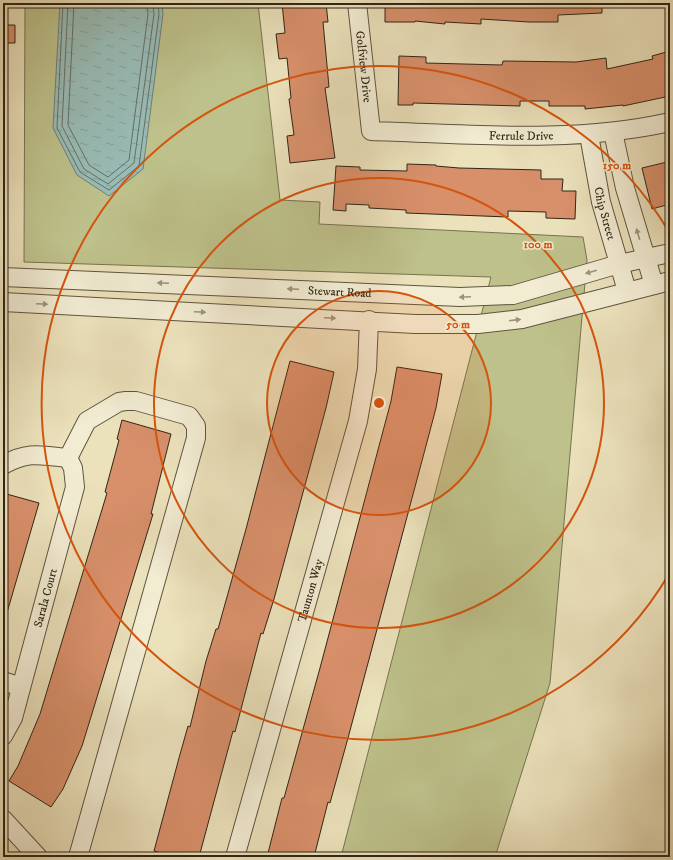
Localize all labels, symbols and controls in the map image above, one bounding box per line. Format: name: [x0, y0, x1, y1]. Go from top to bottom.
street label: Golfview Drive: [353, 30, 375, 103]
street label: Ferrule Drive: [489, 128, 554, 143]
text: 150 m: [603, 158, 631, 173]
street label: Chip Street: [591, 186, 619, 242]
one-way arrow: [635, 228, 641, 240]
text: 100 m: [524, 237, 552, 252]
one-way arrow: [585, 269, 597, 275]
one-way arrow: [157, 280, 169, 287]
street label: Stewart Road: [308, 283, 372, 301]
one-way arrow: [286, 286, 299, 292]
one-way arrow: [459, 293, 471, 300]
one-way arrow: [36, 301, 48, 308]
one-way arrow: [194, 309, 207, 315]
one-way arrow: [324, 315, 336, 322]
one-way arrow: [509, 316, 521, 323]
text: 50 m: [445, 317, 470, 332]
centre of rings: [372, 396, 386, 410]
street label: Taunton Way: [294, 557, 326, 624]
street label: Sarala Court: [30, 567, 60, 629]

